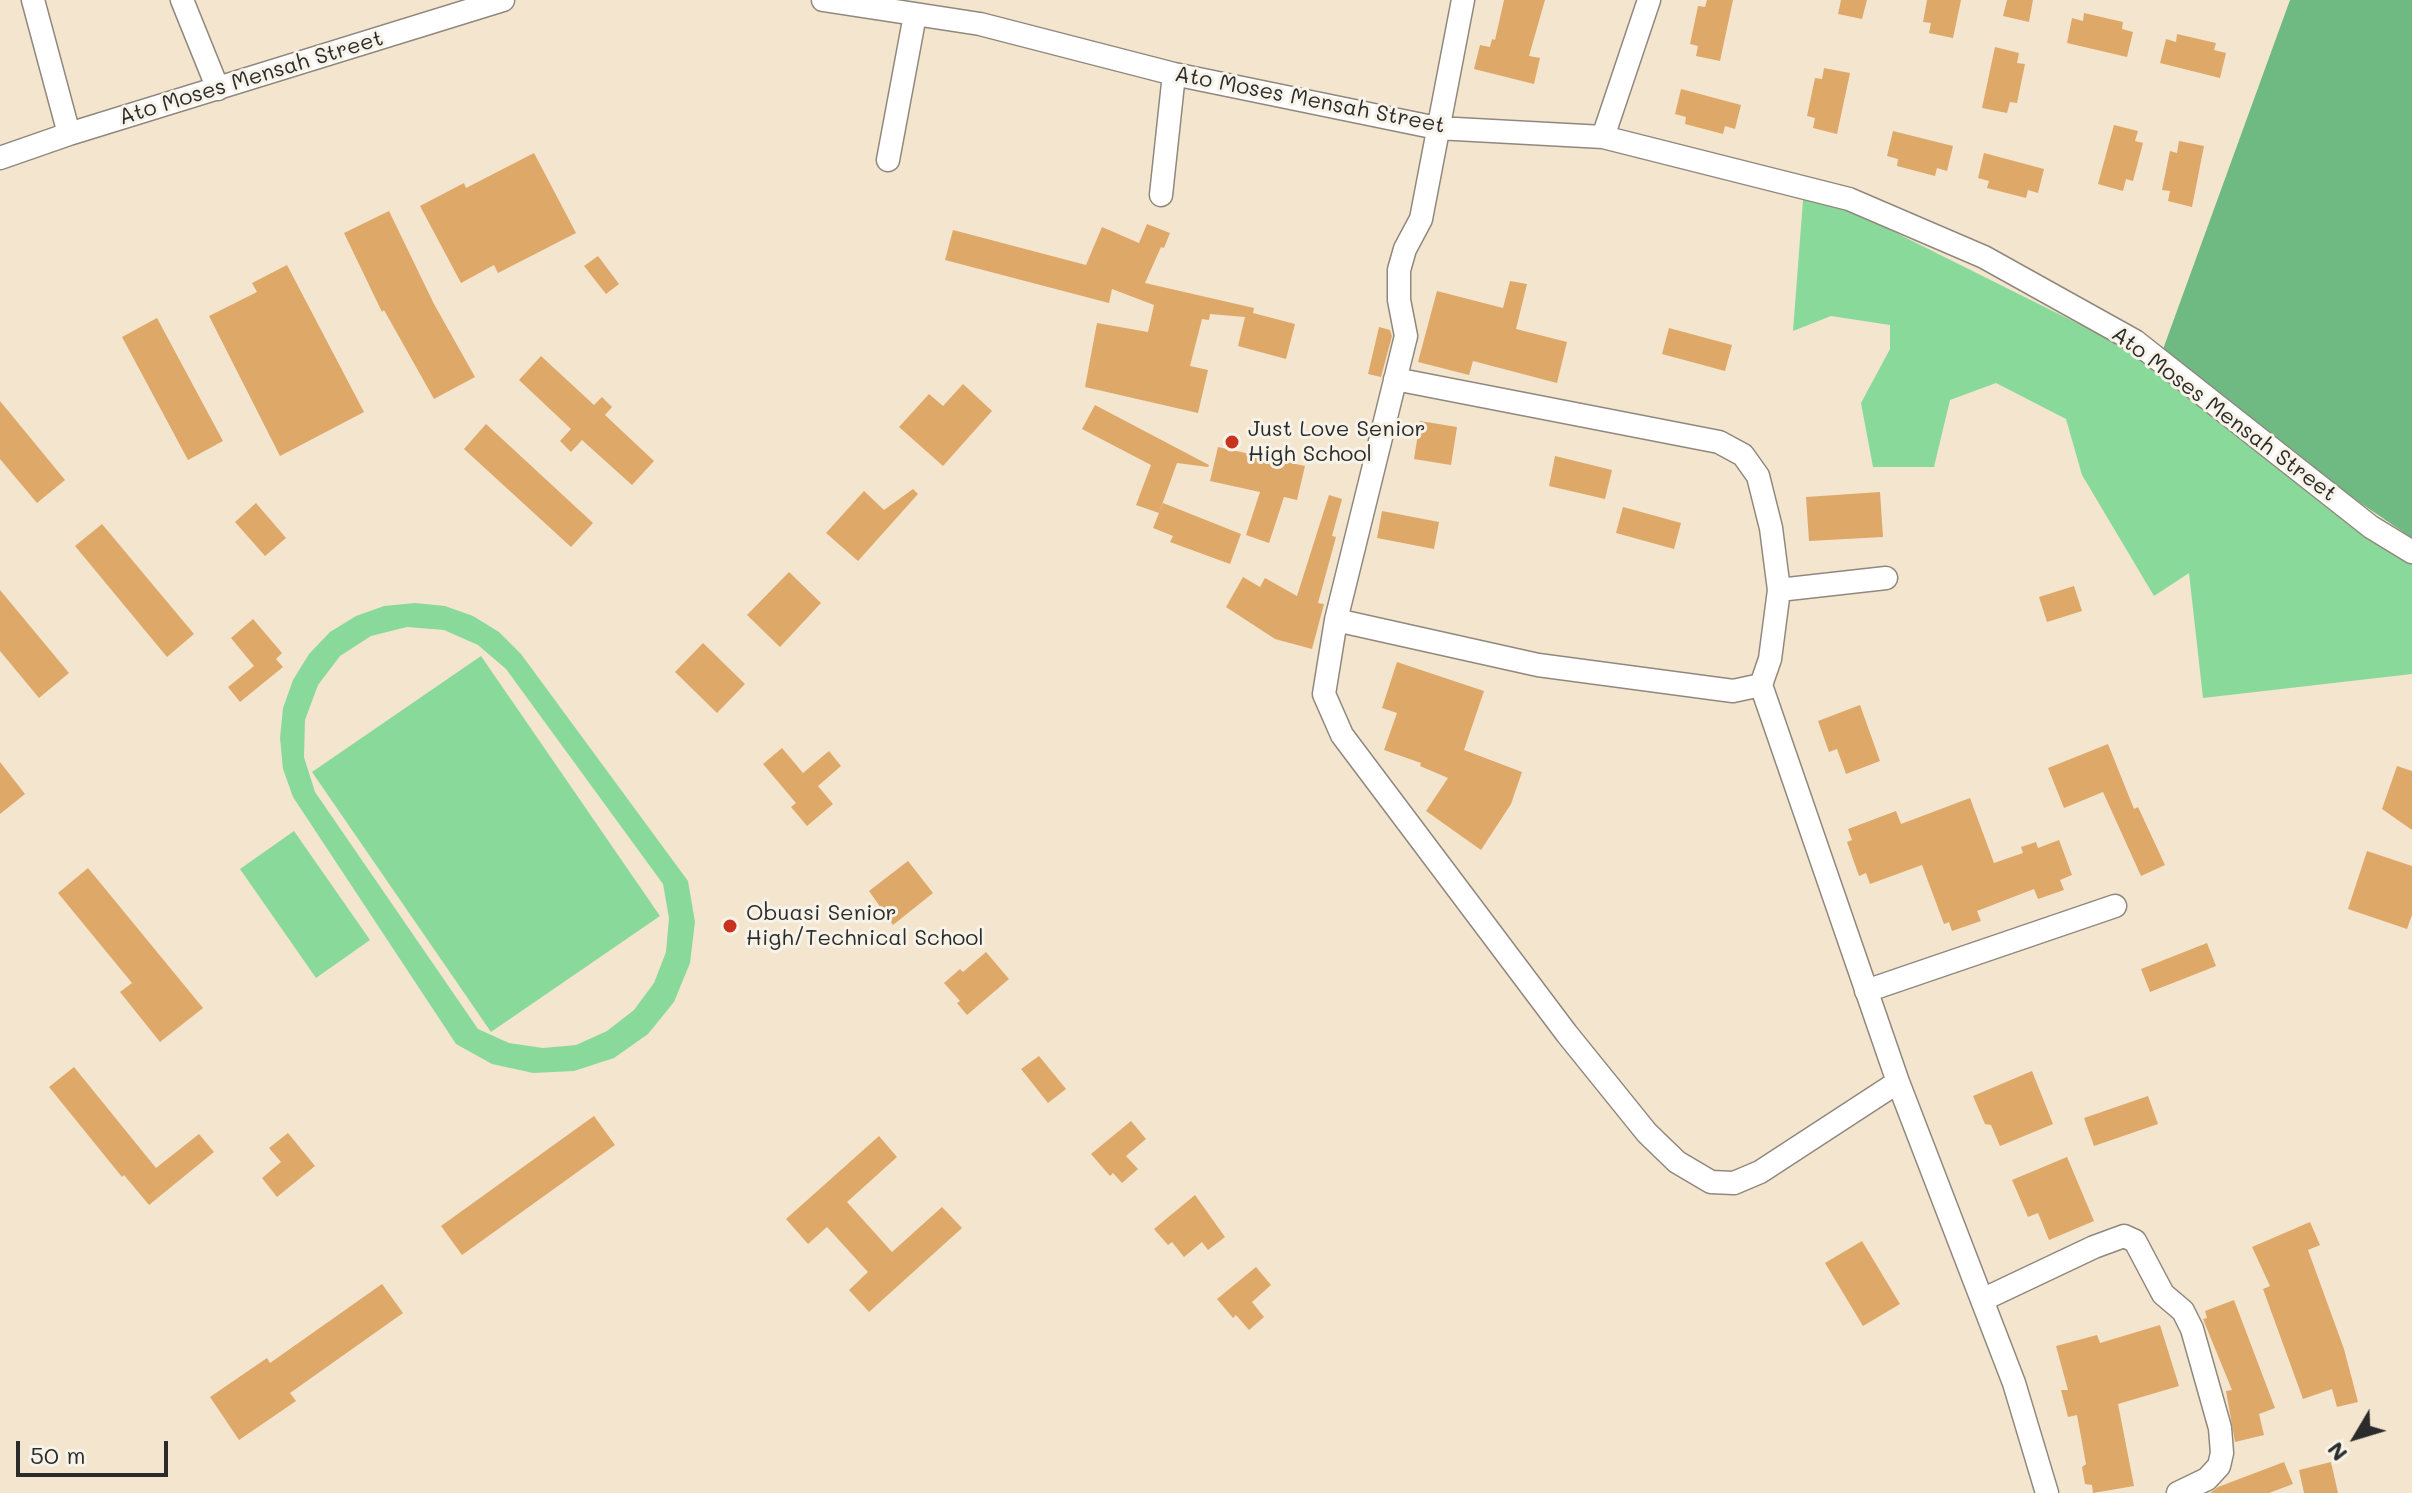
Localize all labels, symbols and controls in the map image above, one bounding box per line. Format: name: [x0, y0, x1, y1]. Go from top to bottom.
street label: Ato Moses Mensah Street: [116, 25, 386, 131]
street label: Ato Moses Mensah Street: [1173, 61, 1447, 139]
street label: Ato Moses Mensah Street: [2106, 321, 2342, 507]
place label: Just Love Senior High School: [1248, 416, 1425, 468]
marker: Just Love Senior High School: [1223, 433, 1241, 451]
place label: Obuasi Senior High/Technical School: [746, 900, 984, 952]
marker: Obuasi Senior High/Technical School: [721, 917, 739, 935]
north arrow: [2316, 1397, 2396, 1477]
scale bar: [20, 1425, 172, 1475]
text: N: [2320, 1437, 2353, 1468]
text: 50 m: [30, 1439, 86, 1470]

